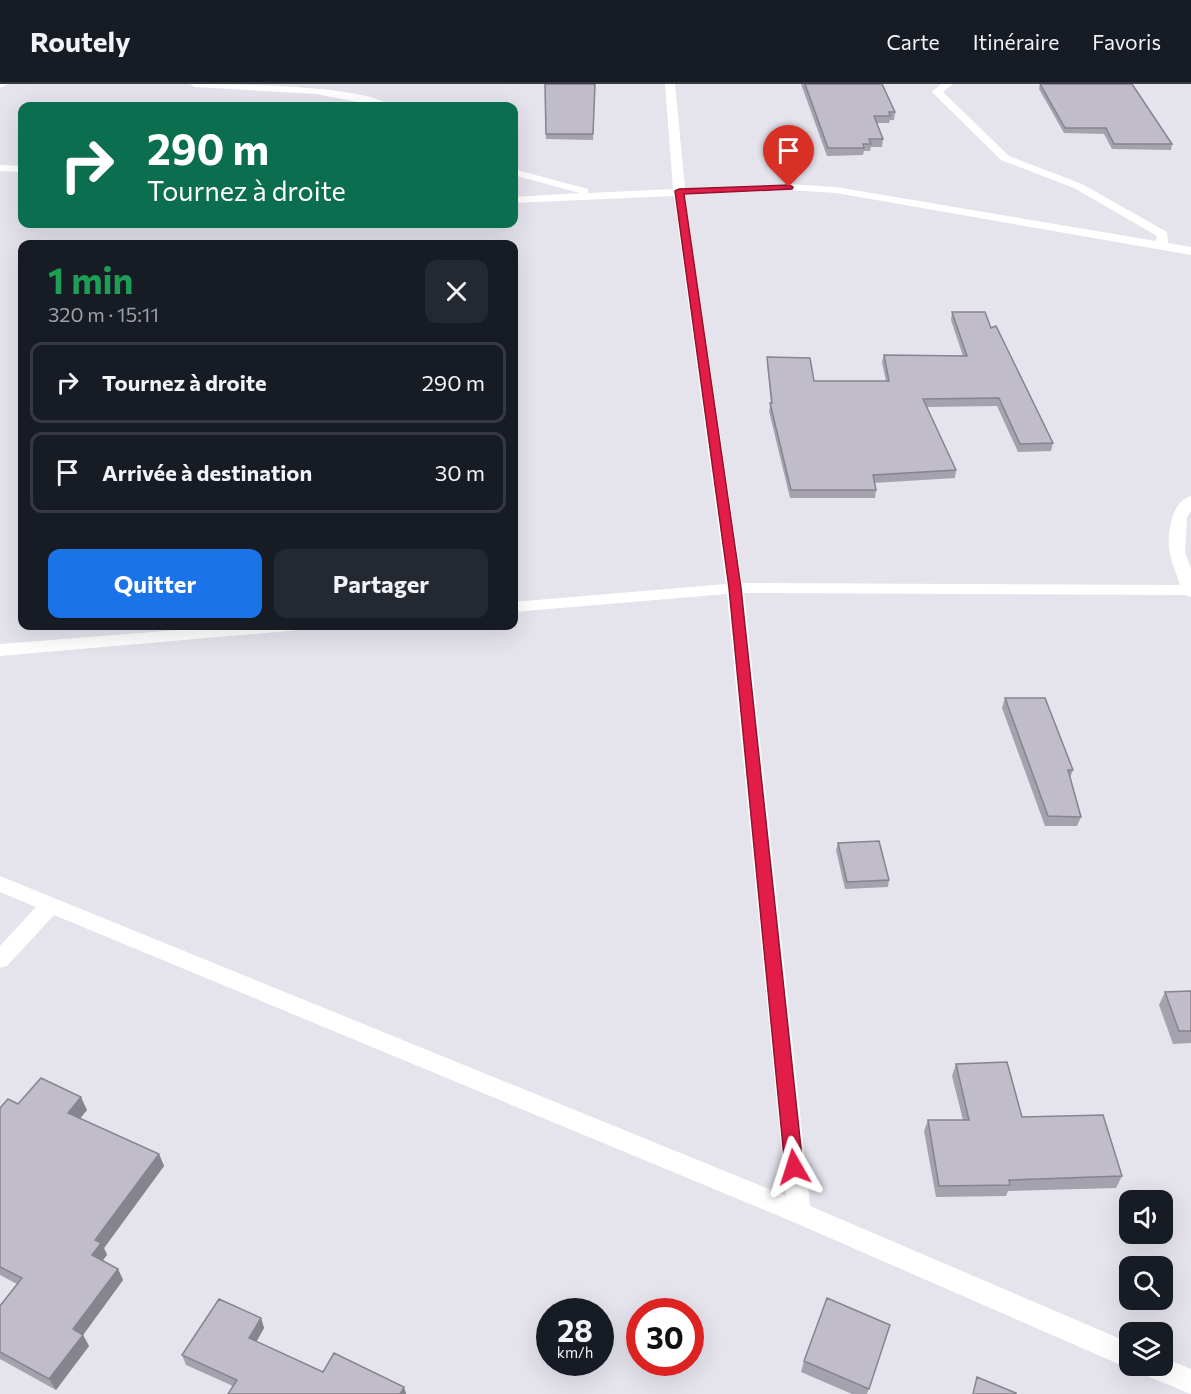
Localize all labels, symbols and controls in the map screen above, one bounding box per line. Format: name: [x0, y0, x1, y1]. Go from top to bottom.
text: Routely: [30, 24, 131, 58]
text: Carte: [886, 29, 940, 54]
text: Itinéraire: [973, 29, 1059, 54]
text: Favoris: [1092, 29, 1161, 54]
text: 290 m: [147, 122, 269, 174]
pin: [763, 125, 814, 187]
icon: right: [48, 126, 126, 204]
icon: arrive: [772, 134, 805, 167]
text: Tournez à droite: [147, 174, 346, 207]
text: 1 min: [48, 257, 133, 301]
button: close: [425, 260, 488, 323]
text: 320 m · 15:11: [48, 302, 159, 326]
icon: right: [51, 366, 84, 399]
text: Tournez à droite: [102, 369, 267, 396]
text: 290 m: [422, 369, 485, 396]
icon: arrive: [51, 456, 84, 489]
text: Arrivée à destination: [102, 459, 312, 486]
text: 30 m: [435, 459, 485, 486]
button: Quitter: [48, 549, 262, 618]
button: Partager: [274, 549, 488, 618]
position arrow: [762, 1135, 826, 1199]
map controls: [1119, 1190, 1173, 1376]
button: sound: [1119, 1190, 1173, 1244]
button: search: [1119, 1256, 1173, 1310]
speed limit sign: 30: [626, 1298, 704, 1376]
text: 28: [557, 1311, 593, 1348]
button: layers: [1119, 1322, 1173, 1376]
text: km/h: [557, 1343, 593, 1361]

